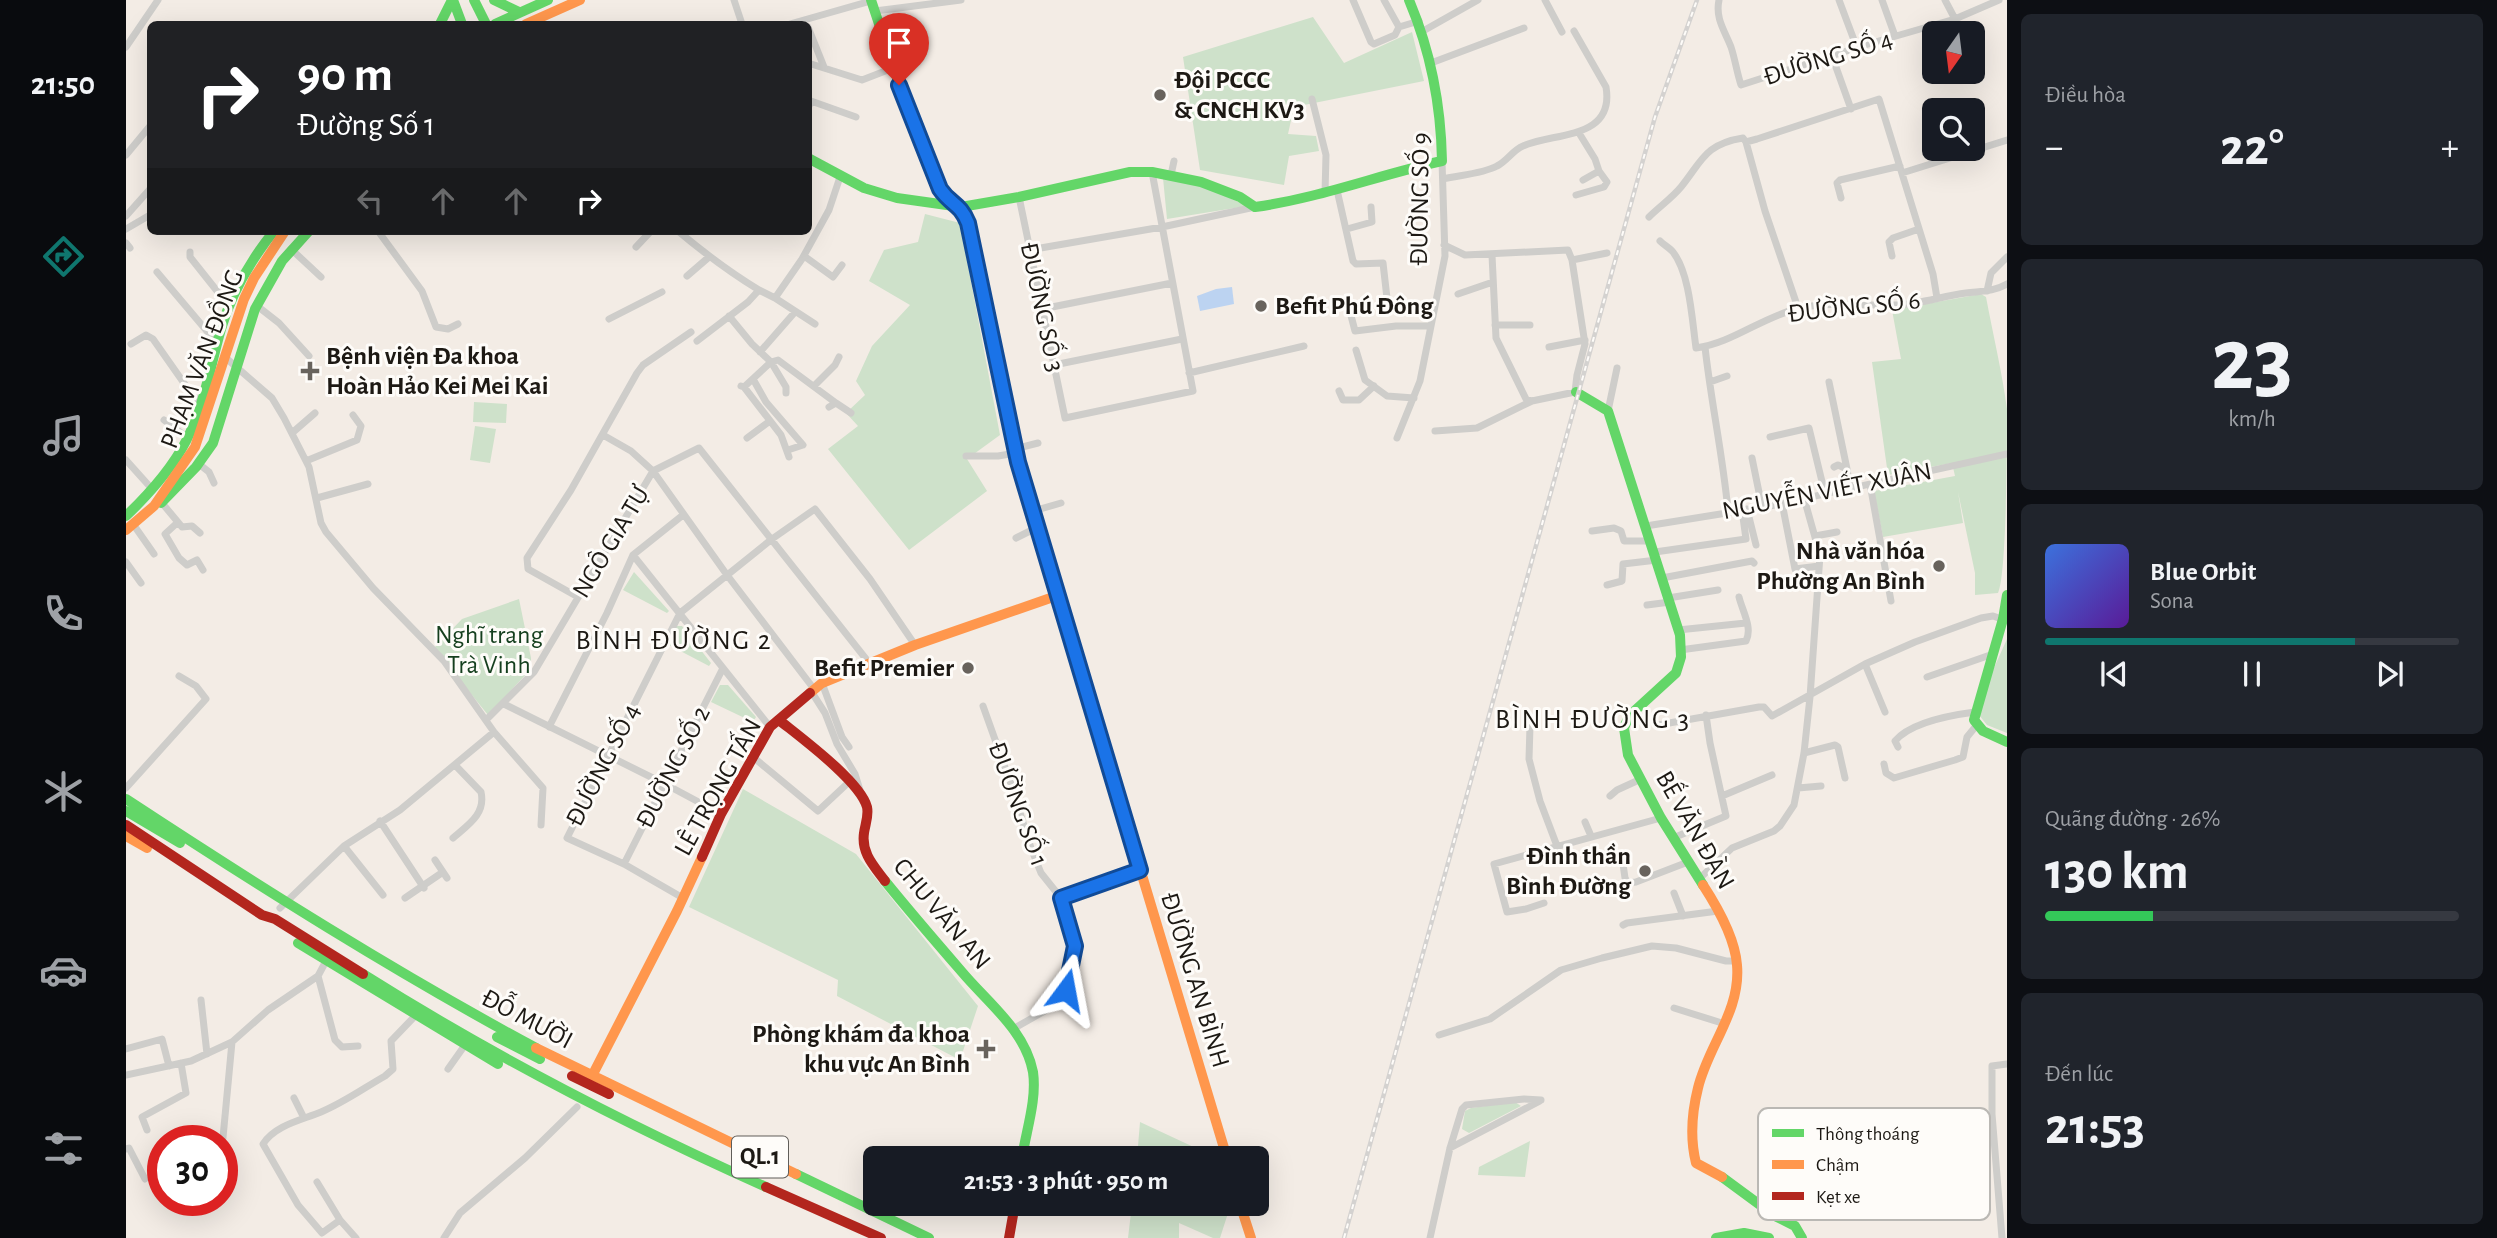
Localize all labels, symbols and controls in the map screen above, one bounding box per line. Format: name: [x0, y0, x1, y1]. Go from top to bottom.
pin: [869, 13, 929, 85]
north arrow: [1922, 21, 1984, 84]
map controls: [1922, 21, 1985, 161]
street label: ĐƯỜNG SỐ 4: [1759, 22, 1896, 90]
icon: arrive: [880, 24, 918, 62]
icon: right: [182, 49, 273, 140]
text: 90 m: [297, 51, 393, 100]
place label: Đội PCCC & CNCH KV3: [1174, 67, 1305, 123]
text: 21:50: [31, 68, 95, 100]
text: Điều hòa: [2045, 84, 2126, 107]
marker: Đội PCCC & CNCH KV3: [1152, 87, 1168, 103]
button: search: [1922, 98, 1985, 161]
text: Đường Số 1: [297, 109, 435, 141]
text: 22°: [2220, 122, 2284, 174]
text: −: [2045, 129, 2063, 167]
text: +: [2441, 129, 2459, 167]
street label: ĐƯỜNG SỐ 9: [1402, 132, 1434, 266]
icon: left: [351, 182, 389, 220]
icon: ahead: [424, 182, 462, 220]
icon: ahead: [497, 182, 535, 220]
icon: right: [570, 182, 608, 220]
icon: directions: [39, 232, 88, 281]
street label: ĐƯỜNG SỐ 3: [1016, 239, 1072, 374]
street label: PHẠM VĂN ĐỒNG: [152, 265, 248, 452]
street label: ĐƯỜNG SỐ 6: [1786, 283, 1922, 327]
place label: Befit Phú Đông: [1275, 293, 1434, 319]
marker: Befit Phú Đông: [1253, 298, 1269, 314]
text: 23: [2211, 315, 2293, 406]
place label: Bệnh viện Đa khoa Hoàn Hảo Kei Mei Kai: [326, 343, 549, 399]
marker: Bệnh viện Đa khoa Hoàn Hảo Kei Mei Kai: [300, 361, 320, 381]
text: km/h: [2228, 408, 2276, 431]
icon: music: [39, 411, 88, 460]
street label: NGUYỄN VIẾT XUÂN: [1719, 453, 1934, 524]
street label: NGÔ GIA TỰ: [566, 480, 655, 602]
place label: Nhà văn hóa Phường An Bình: [1756, 538, 1925, 594]
marker: Nhà văn hóa Phường An Bình: [1931, 558, 1947, 574]
text: Blue Orbit: [2150, 559, 2256, 585]
icon: phone: [39, 589, 88, 638]
text: Sona: [2150, 590, 2194, 613]
park label: Nghĩ trang Trà Vinh: [435, 622, 543, 678]
district label: BÌNH ĐƯỜNG 2: [575, 624, 773, 655]
place label: Befit Premier: [814, 655, 954, 681]
icon: previous: [2095, 655, 2133, 693]
icon: pause: [2233, 655, 2271, 693]
icon: next: [2371, 655, 2409, 693]
marker: Befit Premier: [960, 660, 976, 676]
street label: ĐƯỜNG SỐ 4: [557, 698, 645, 830]
street label: ĐƯỜNG SỐ 2: [628, 700, 715, 832]
district label: BÌNH ĐƯỜNG 3: [1495, 703, 1691, 734]
street label: LÊ TRỌNG TẤN: [666, 712, 766, 860]
street label: ĐƯỜNG SỐ 1: [984, 737, 1056, 870]
street label: BẾ VĂN ĐÀN: [1651, 764, 1743, 894]
icon: climate: [39, 767, 88, 816]
text: Quãng đường · 26%: [2045, 808, 2220, 831]
place label: Đình thần Bình Đường: [1506, 843, 1632, 899]
text: 130 km: [2045, 846, 2189, 898]
street label: CHU VĂN AN: [888, 853, 996, 974]
marker: Đình thần Bình Đường: [1637, 863, 1653, 879]
street label: ĐƯỜNG AN BÌNH: [1156, 889, 1236, 1071]
icon: car: [39, 946, 88, 995]
position arrow: [1029, 953, 1103, 1027]
street label: ĐỖ MƯỜI: [477, 980, 579, 1054]
place label: Phòng khám đa khoa khu vực An Bình: [752, 1021, 970, 1077]
marker: Phòng khám đa khoa khu vực An Bình: [976, 1039, 996, 1059]
text: Đến lúc: [2045, 1063, 2113, 1086]
text: 21:53: [2045, 1101, 2145, 1153]
legend: [1758, 1108, 1990, 1220]
icon: filters: [39, 1124, 88, 1173]
speed limit sign: 30: [147, 1125, 238, 1216]
text: Thông thoáng: [1816, 1125, 1920, 1144]
road number: QL.1: [732, 1136, 788, 1177]
text: Chậm: [1816, 1156, 1860, 1175]
text: 21:53 · 3 phút · 950 m: [964, 1168, 1168, 1194]
text: Kẹt xe: [1816, 1188, 1861, 1207]

